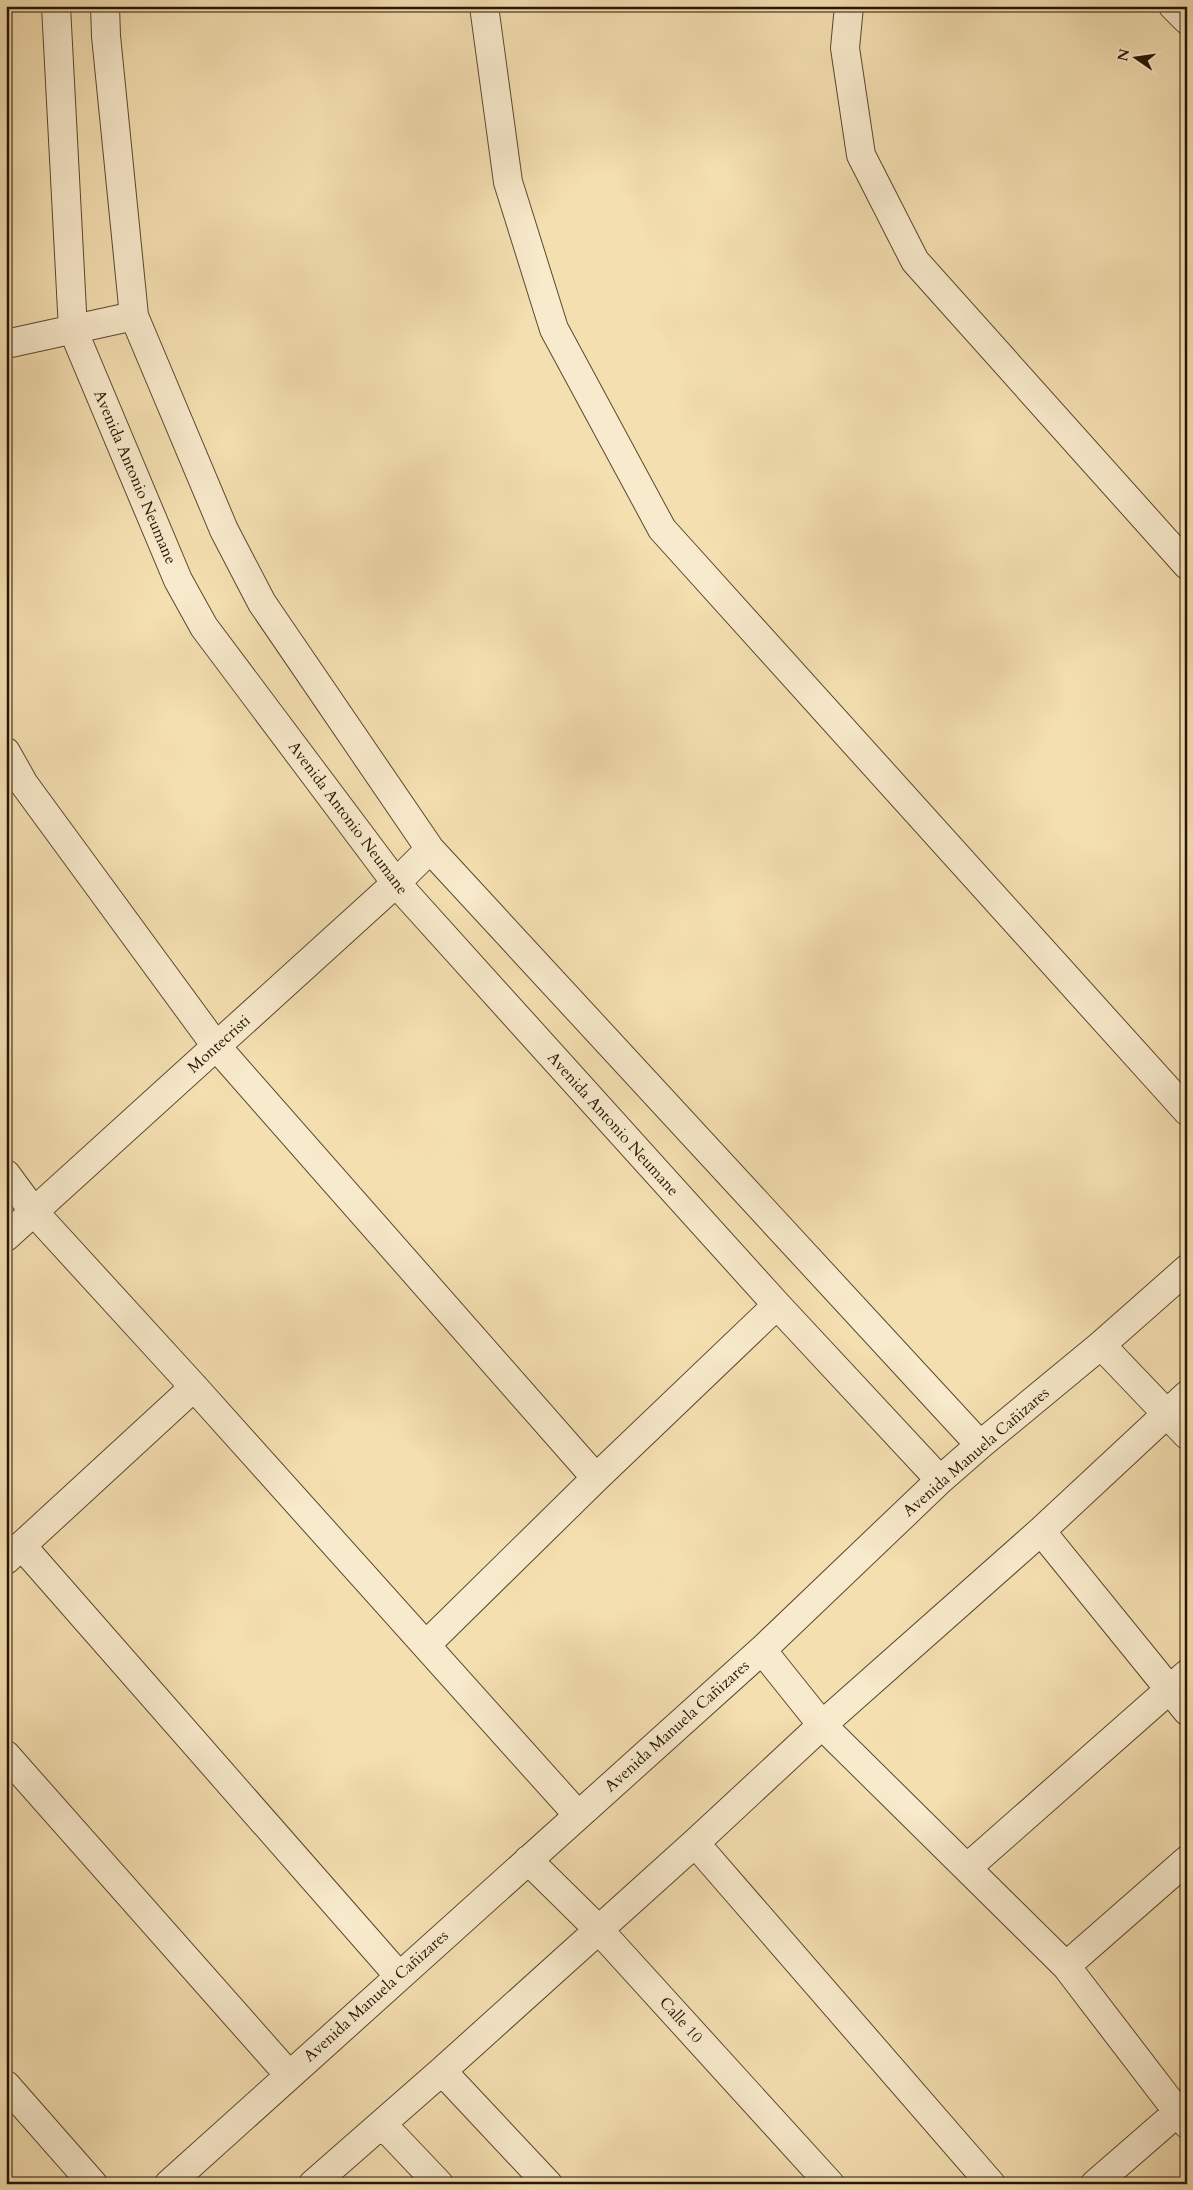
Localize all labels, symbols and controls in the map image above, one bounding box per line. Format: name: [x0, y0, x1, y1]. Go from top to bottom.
north arrow: [1110, 32, 1160, 82]
text: N: [1113, 47, 1134, 63]
street label: Avenida Antonio Neumane: [88, 387, 182, 567]
street label: Avenida Antonio Neumane: [283, 737, 413, 899]
street label: Montecristi: [183, 1010, 256, 1078]
street label: Avenida Antonio Neumane: [542, 1047, 684, 1201]
street label: Avenida Manuela Cañizares: [898, 1382, 1054, 1522]
street label: Avenida Manuela Cañizares: [600, 1655, 754, 1797]
street label: Avenida Manuela Cañizares: [299, 1925, 453, 2067]
street label: Calle 10: [654, 1992, 708, 2048]

